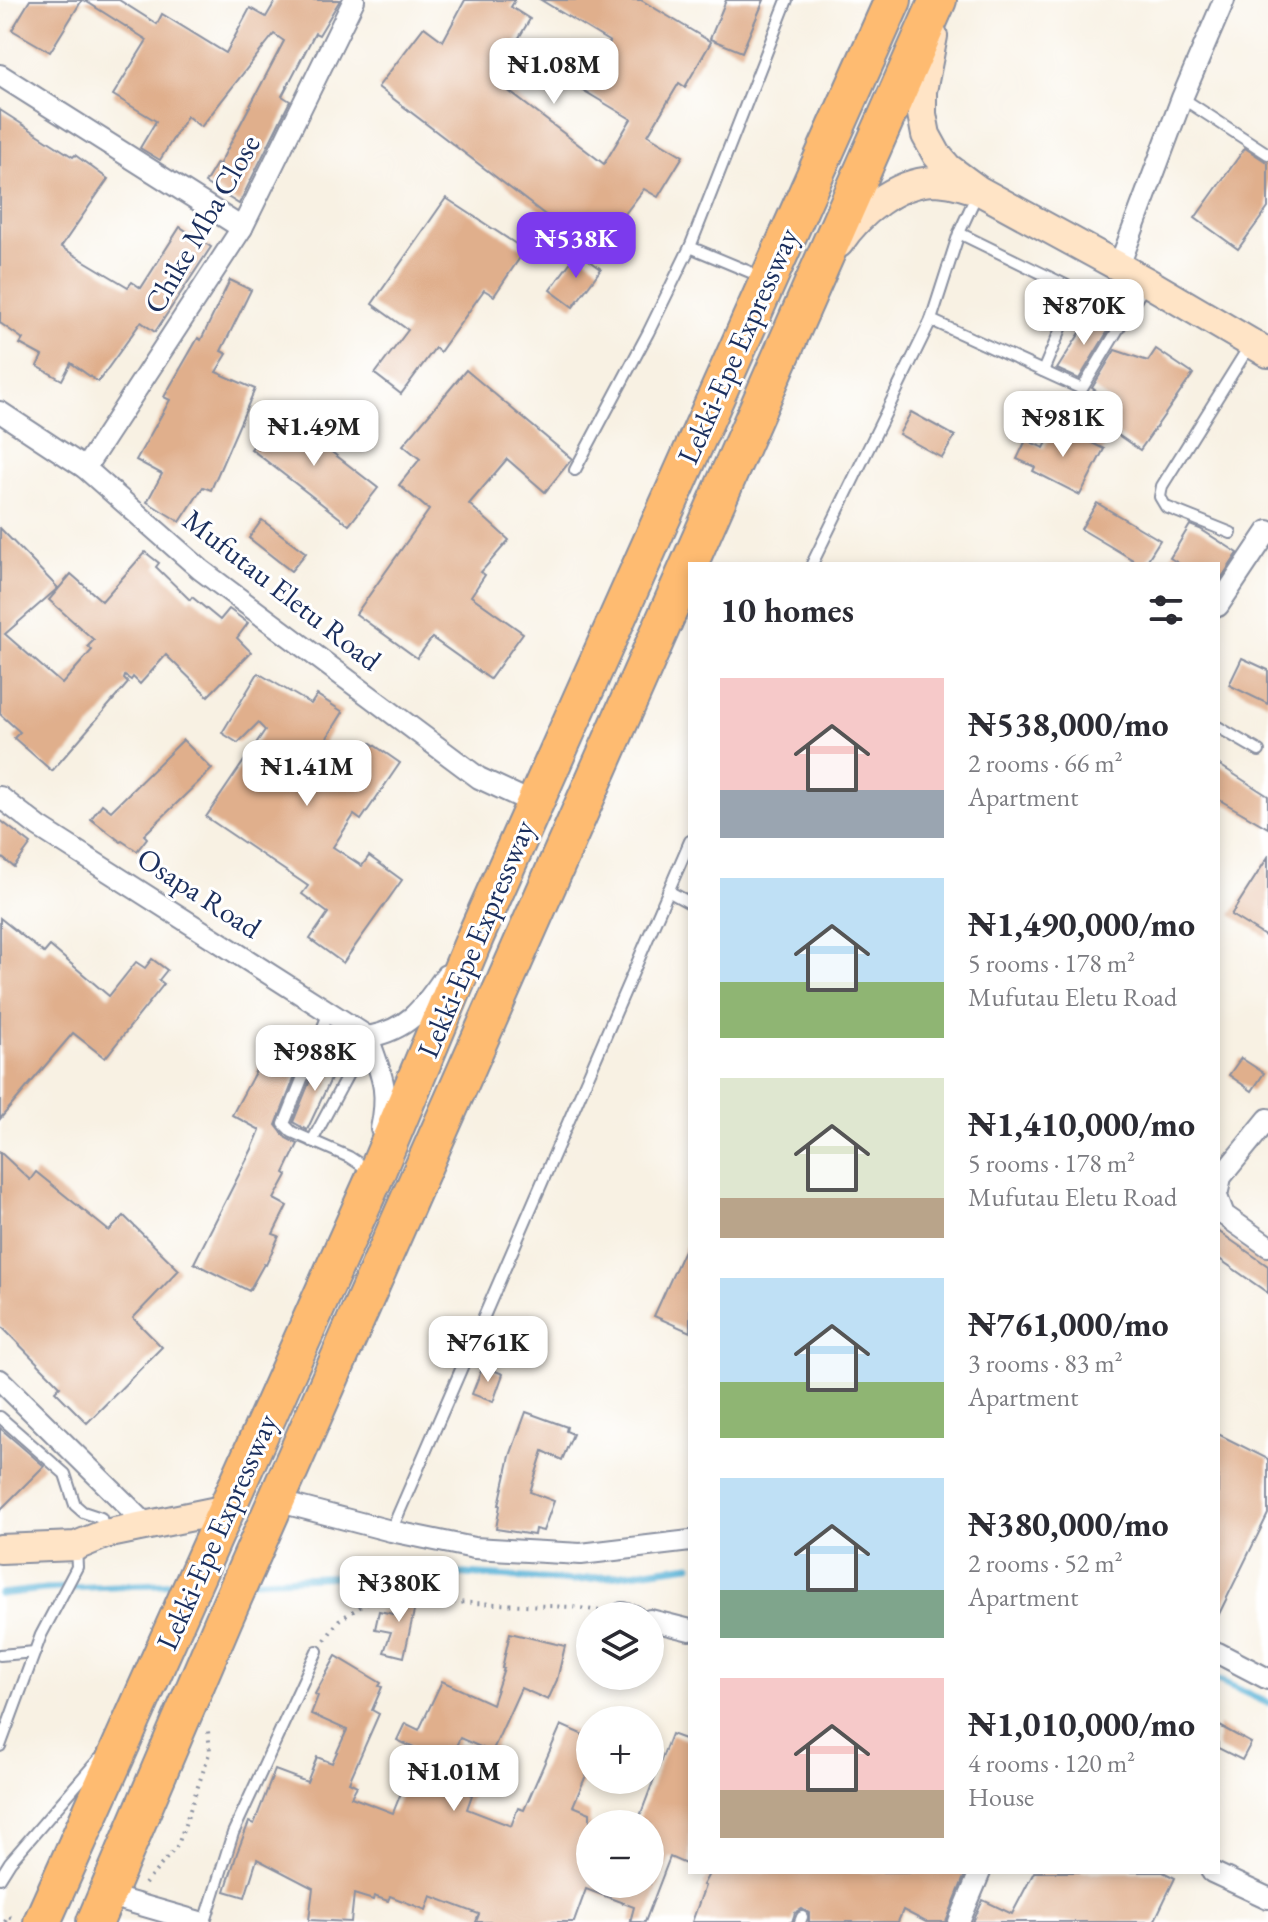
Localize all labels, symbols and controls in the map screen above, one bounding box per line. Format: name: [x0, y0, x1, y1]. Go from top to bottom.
pin: ₦1.08M: [489, 38, 619, 106]
text: ₦1.08M: [507, 47, 601, 81]
street label: Chike Mba Close: [135, 127, 269, 320]
pin: ₦538K: [520, 212, 632, 280]
text: ₦538K: [535, 221, 617, 255]
street label: Lekki-Epe Expressway: [668, 221, 807, 470]
pin: ₦870K: [1028, 279, 1140, 347]
text: ₦870K: [1043, 288, 1125, 322]
pin: ₦981K: [1007, 391, 1119, 459]
pin: ₦1.49M: [249, 400, 379, 468]
text: ₦981K: [1022, 400, 1104, 434]
text: ₦1.49M: [267, 409, 361, 443]
street label: Mufutau Eletu Road: [175, 500, 390, 680]
text: 10 homes: [720, 588, 854, 632]
icon: filters: [1144, 588, 1188, 632]
text: ₦538,000/mo: [968, 702, 1169, 746]
icon: home: [784, 710, 880, 806]
pin: ₦1.41M: [242, 740, 372, 808]
text: 2 rooms · 66 m²: [968, 746, 1123, 780]
text: ₦1.41M: [260, 749, 354, 783]
text: Apartment: [968, 780, 1078, 814]
street label: Lekki-Epe Expressway: [408, 813, 544, 1064]
street label: Osapa Road: [130, 838, 269, 948]
text: ₦1,490,000/mo: [968, 902, 1195, 946]
icon: home: [784, 910, 880, 1006]
text: 5 rooms · 178 m²: [968, 946, 1135, 980]
text: Mufutau Eletu Road: [968, 980, 1177, 1014]
pin: ₦988K: [259, 1025, 371, 1093]
text: ₦988K: [274, 1034, 356, 1068]
text: ₦1,410,000/mo: [968, 1102, 1195, 1146]
icon: home: [784, 1110, 880, 1206]
text: 5 rooms · 178 m²: [968, 1146, 1135, 1180]
text: Mufutau Eletu Road: [968, 1180, 1177, 1214]
text: ₦761,000/mo: [968, 1302, 1169, 1346]
icon: home: [784, 1310, 880, 1406]
pin: ₦761K: [432, 1316, 544, 1384]
text: ₦761K: [447, 1325, 529, 1359]
text: 3 rooms · 83 m²: [968, 1346, 1123, 1380]
text: Apartment: [968, 1380, 1078, 1414]
street label: Lekki-Epe Expressway: [147, 1407, 286, 1656]
text: ₦380,000/mo: [968, 1502, 1169, 1546]
icon: home: [784, 1510, 880, 1606]
text: 2 rooms · 52 m²: [968, 1546, 1123, 1580]
pin: ₦380K: [343, 1556, 455, 1624]
text: ₦380K: [358, 1565, 440, 1599]
text: Apartment: [968, 1580, 1078, 1614]
map controls: [576, 1602, 664, 1898]
button: layers: [576, 1602, 664, 1690]
text: ₦1,010,000/mo: [968, 1702, 1195, 1746]
button: +: [576, 1706, 664, 1794]
icon: home: [784, 1710, 880, 1806]
pin: ₦1.01M: [389, 1745, 519, 1813]
text: 4 rooms · 120 m²: [968, 1746, 1135, 1780]
text: ₦1.01M: [407, 1754, 501, 1788]
text: House: [968, 1780, 1034, 1814]
button: −: [576, 1810, 664, 1898]

